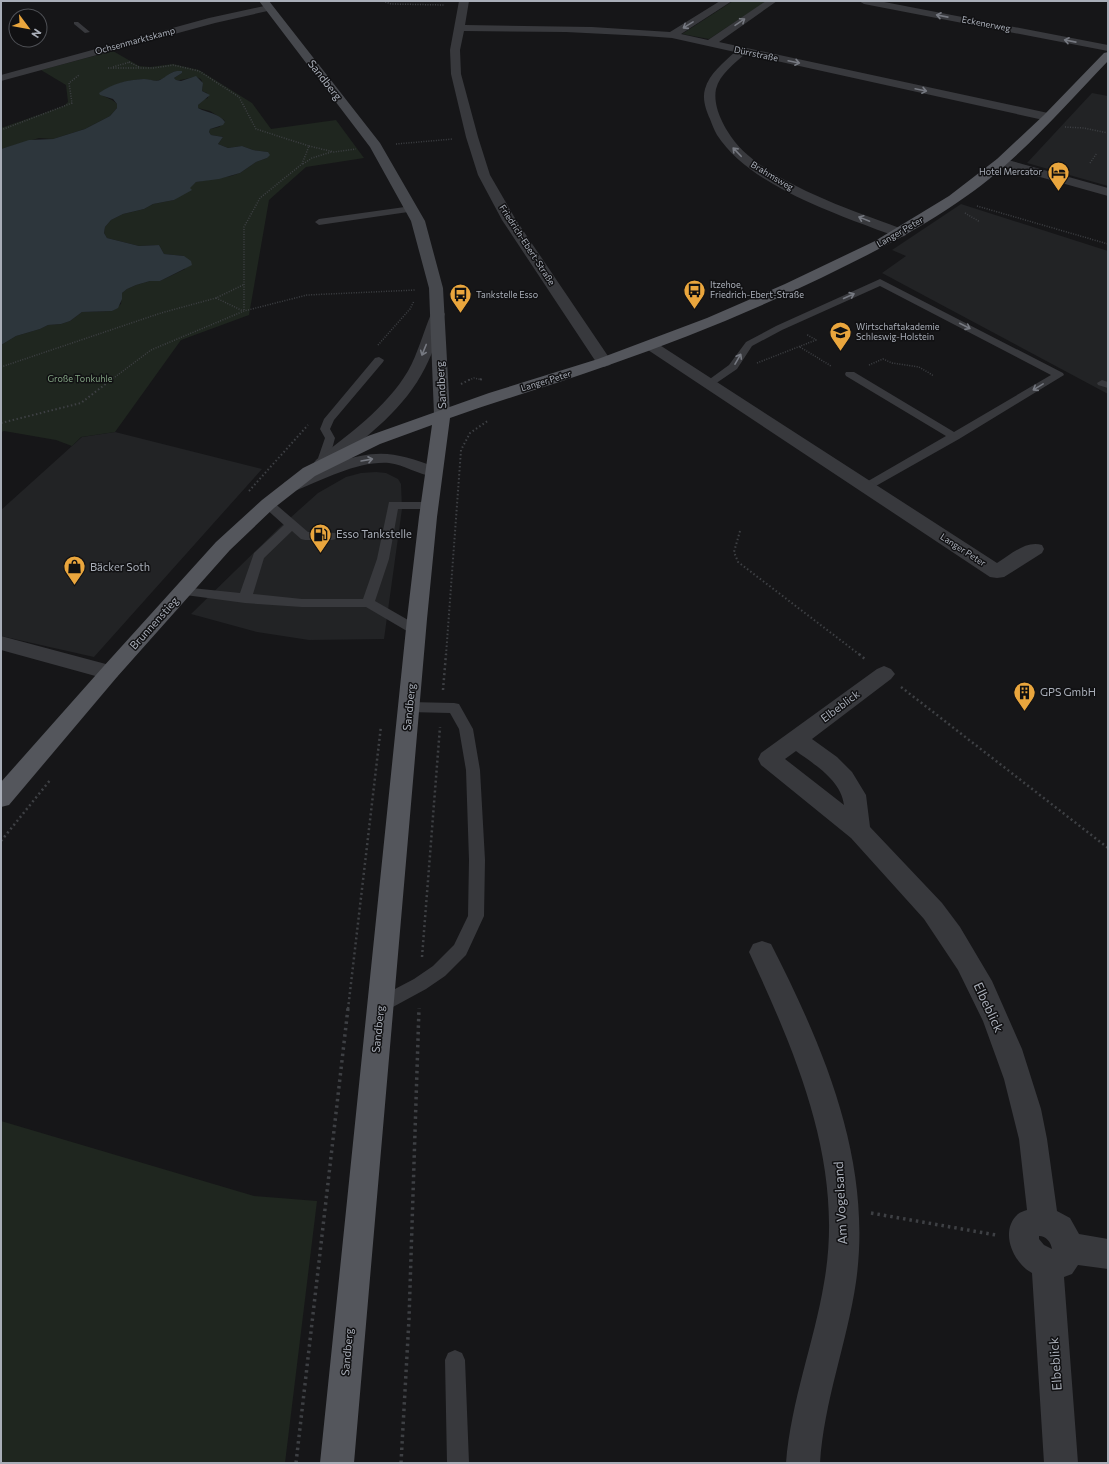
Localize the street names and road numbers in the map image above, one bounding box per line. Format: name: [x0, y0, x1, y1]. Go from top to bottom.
street label: Eckenerweg: [961, 13, 1011, 34]
street label: Ochsenmarktskamp: [94, 25, 176, 57]
street label: Dürrstraße: [733, 43, 779, 64]
street label: Sandberg: [306, 57, 345, 102]
street label: Brahmsweg: [749, 159, 796, 193]
street label: Friedrich-Ebert-Straße: [497, 202, 558, 287]
street label: Langer Peter: [874, 214, 925, 249]
street label: Sandberg: [433, 361, 448, 409]
street label: Langer Peter: [519, 368, 573, 393]
street label: Langer Peter: [938, 531, 988, 569]
street label: Brunnenstieg: [127, 594, 181, 652]
street label: Sandberg: [400, 683, 417, 731]
street label: Elbeblick: [818, 687, 862, 724]
street label: Elbeblick: [970, 979, 1008, 1035]
street label: Sandberg: [369, 1005, 386, 1053]
street label: Am Vogelsand: [830, 1161, 850, 1245]
street label: Sandberg: [338, 1328, 355, 1376]
street label: Elbeblick: [1045, 1337, 1065, 1391]

